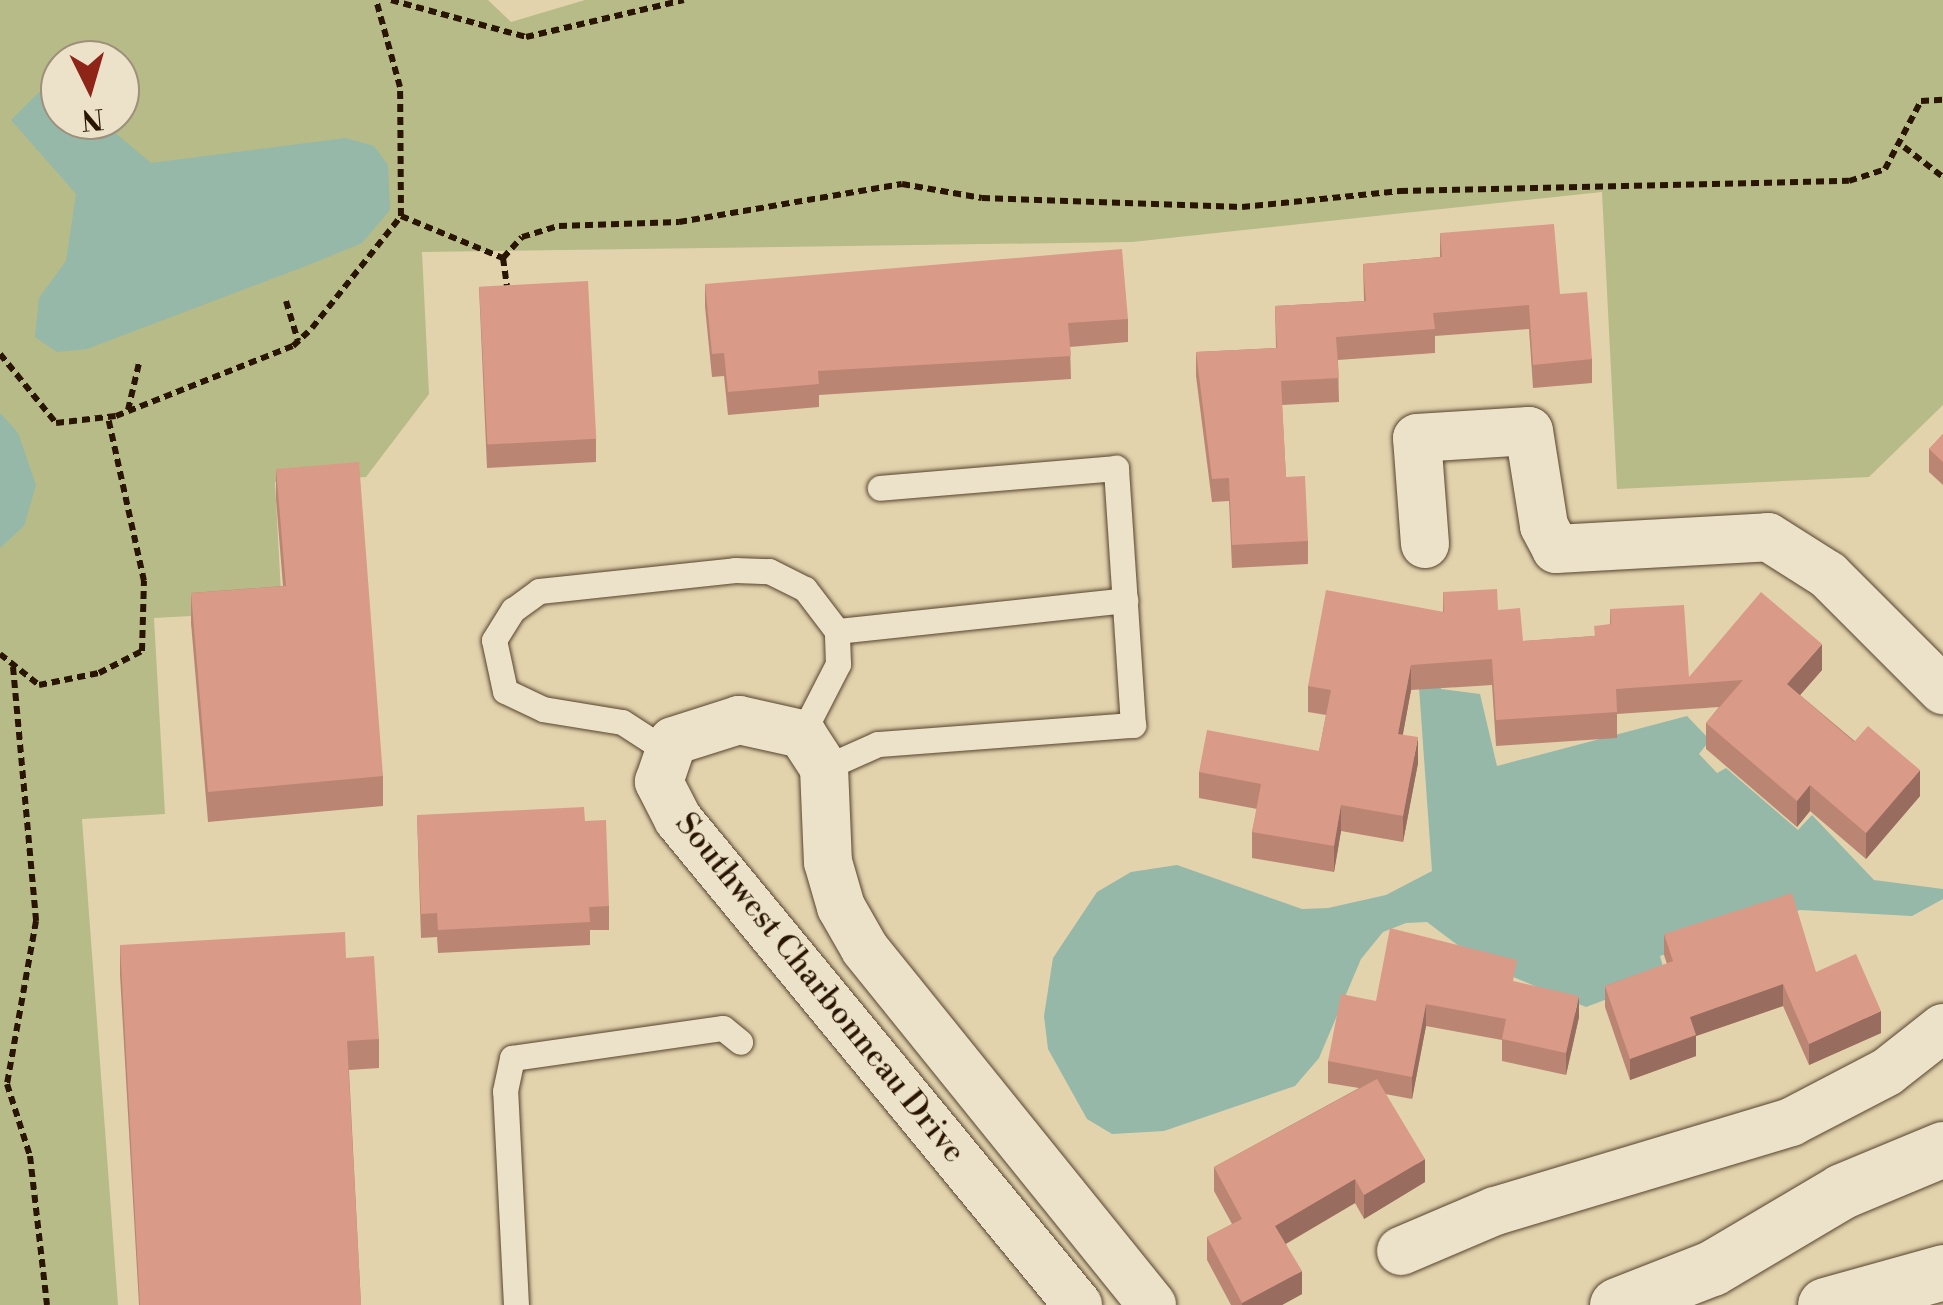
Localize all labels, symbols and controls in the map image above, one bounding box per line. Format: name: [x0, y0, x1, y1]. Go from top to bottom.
north arrow: [40, 40, 140, 140]
text: N: [80, 100, 105, 137]
street label: Southwest Charbonneau Drive: [667, 805, 973, 1171]

